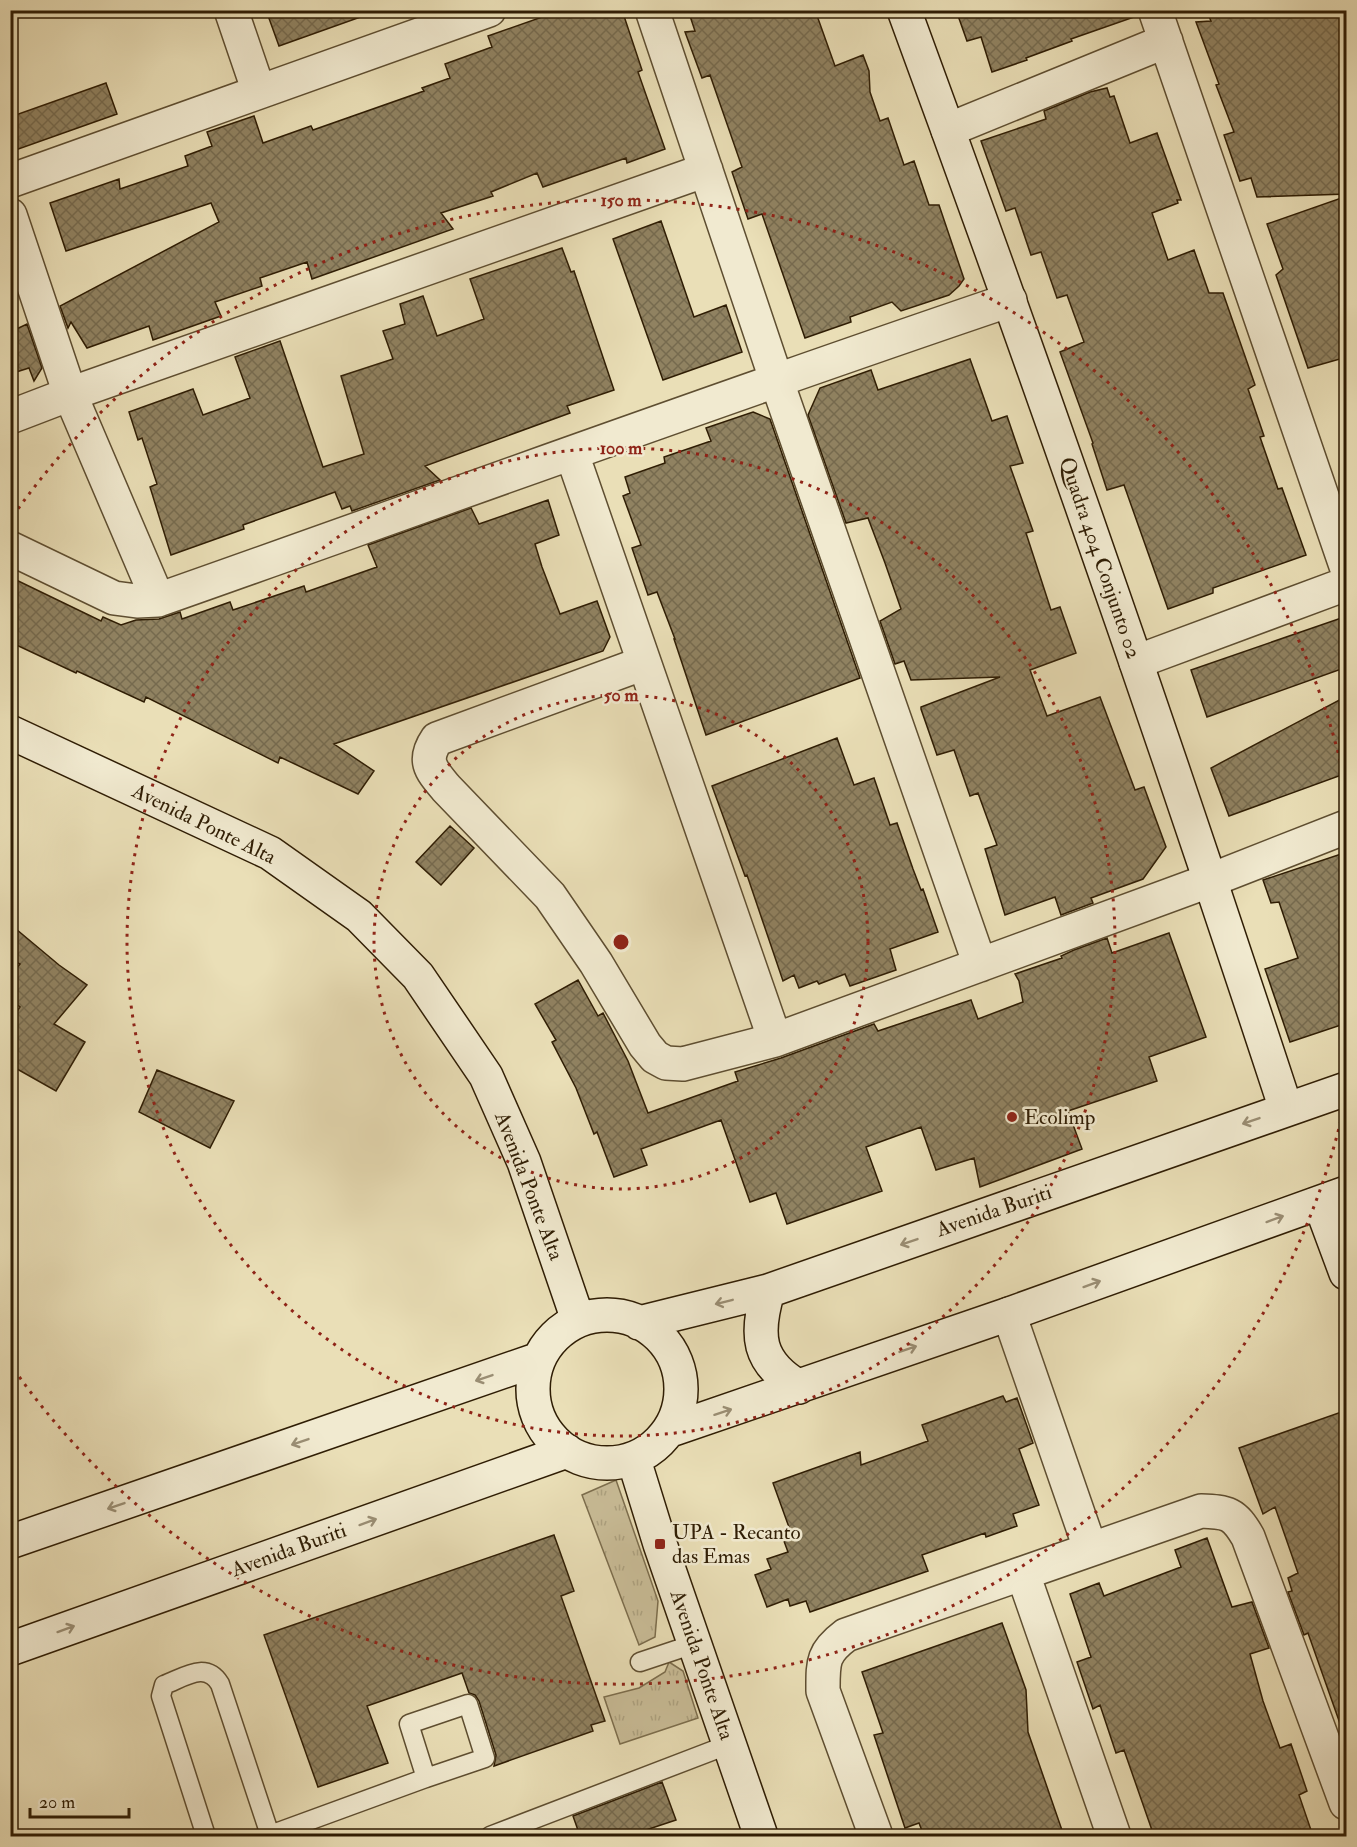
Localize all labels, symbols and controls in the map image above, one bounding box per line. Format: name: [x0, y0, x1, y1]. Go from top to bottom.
text: 150 m: [600, 189, 643, 212]
text: 100 m: [600, 437, 643, 460]
street label: Quadra 404 Conjunto 02: [1053, 454, 1147, 662]
text: 50 m: [604, 684, 639, 707]
street label: Avenida Ponte Alta: [127, 777, 281, 871]
centre of rings: [611, 932, 631, 952]
place label: Ecolimp: [1024, 1104, 1095, 1131]
street label: Avenida Ponte Alta: [488, 1107, 570, 1264]
marker: Ecolimp: [1005, 1110, 1019, 1124]
one-way arrow: [1242, 1116, 1261, 1127]
street label: Avenida Buriti: [932, 1178, 1056, 1244]
one-way arrow: [1266, 1212, 1284, 1223]
one-way arrow: [900, 1237, 919, 1248]
one-way arrow: [1082, 1278, 1101, 1289]
one-way arrow: [714, 1296, 733, 1308]
one-way arrow: [898, 1343, 917, 1354]
one-way arrow: [475, 1374, 494, 1385]
one-way arrow: [713, 1406, 732, 1417]
one-way arrow: [291, 1437, 310, 1448]
one-way arrow: [107, 1501, 126, 1512]
one-way arrow: [358, 1515, 377, 1526]
street label: Avenida Buriti: [227, 1517, 351, 1584]
place label: UPA - Recanto das Emas: [672, 1519, 801, 1570]
marker: UPA - Recanto das Emas: [653, 1537, 667, 1551]
street label: Avenida Ponte Alta: [663, 1586, 740, 1744]
one-way arrow: [56, 1622, 75, 1633]
scale bar: [30, 1781, 129, 1819]
text: 20 m: [39, 1791, 75, 1814]

